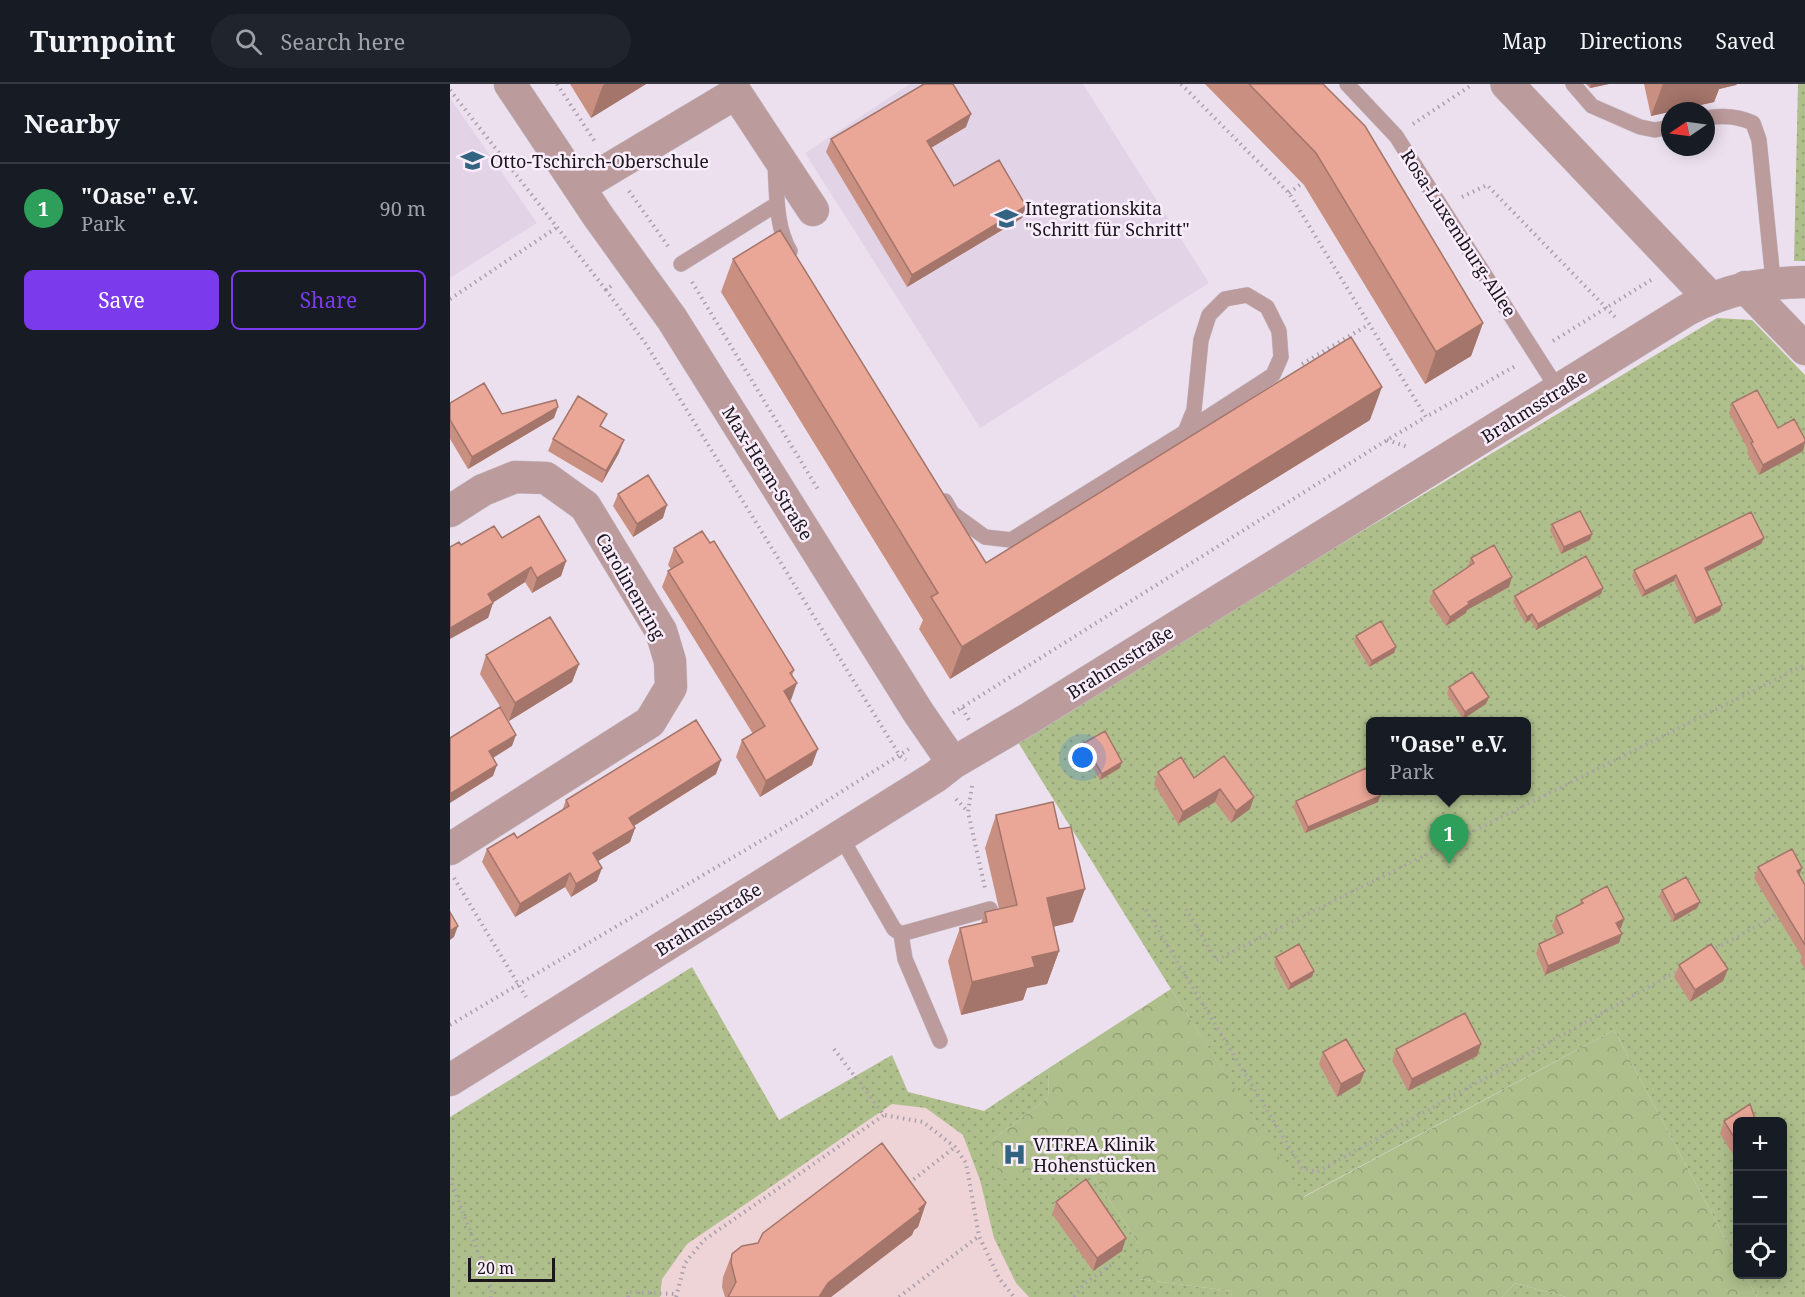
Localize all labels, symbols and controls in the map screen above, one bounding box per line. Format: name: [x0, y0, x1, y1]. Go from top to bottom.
search box: [211, 14, 631, 68]
text: Turnpoint: [30, 22, 175, 60]
icon: search: [232, 25, 265, 58]
text: Search here: [280, 26, 405, 56]
text: Map: [1502, 27, 1547, 55]
text: Directions: [1580, 27, 1682, 55]
text: Saved: [1715, 27, 1775, 55]
north arrow: [1661, 102, 1715, 156]
text: Nearby: [24, 105, 120, 141]
street label: Rosa-Luxemburg-Allee: [1396, 145, 1522, 321]
school or university icon: Otto-Tschirch-Oberschule: [459, 148, 485, 174]
place label: Otto-Tschirch-Oberschule: [490, 149, 709, 173]
text: "Oase" e.V.: [81, 180, 199, 210]
text: 1: [38, 195, 49, 222]
text: 90 m: [380, 195, 426, 222]
place label: Integrationskita "Schritt für Schritt": [1025, 196, 1190, 241]
school or university icon: Integrationskita "Schritt für Schritt": [994, 205, 1020, 231]
text: Park: [81, 210, 125, 237]
button: Save: [24, 270, 219, 330]
button: Share: [231, 270, 426, 330]
street label: Brahmsstraße: [1477, 364, 1591, 448]
street label: Max-Herm-Straße: [717, 401, 819, 545]
street label: Carolinenring: [591, 528, 671, 644]
street label: Brahmsstraße: [1063, 620, 1177, 704]
popup: [1366, 717, 1531, 795]
text: "Oase" e.V.: [1390, 728, 1507, 758]
your location: [1068, 743, 1097, 772]
text: Park: [1390, 758, 1434, 785]
pin: 1: [1430, 814, 1468, 864]
street label: Brahmsstraße: [651, 877, 765, 961]
map controls: [1733, 1117, 1787, 1279]
button: +: [1733, 1117, 1787, 1171]
place label: VITREA Klinik Hohenstücken: [1033, 1132, 1157, 1177]
hospital icon: VITREA Klinik Hohenstücken: [1002, 1141, 1028, 1167]
button: −: [1733, 1171, 1787, 1225]
button: locate: [1733, 1225, 1787, 1279]
scale bar: [468, 1255, 555, 1282]
text: 20 m: [477, 1257, 514, 1279]

